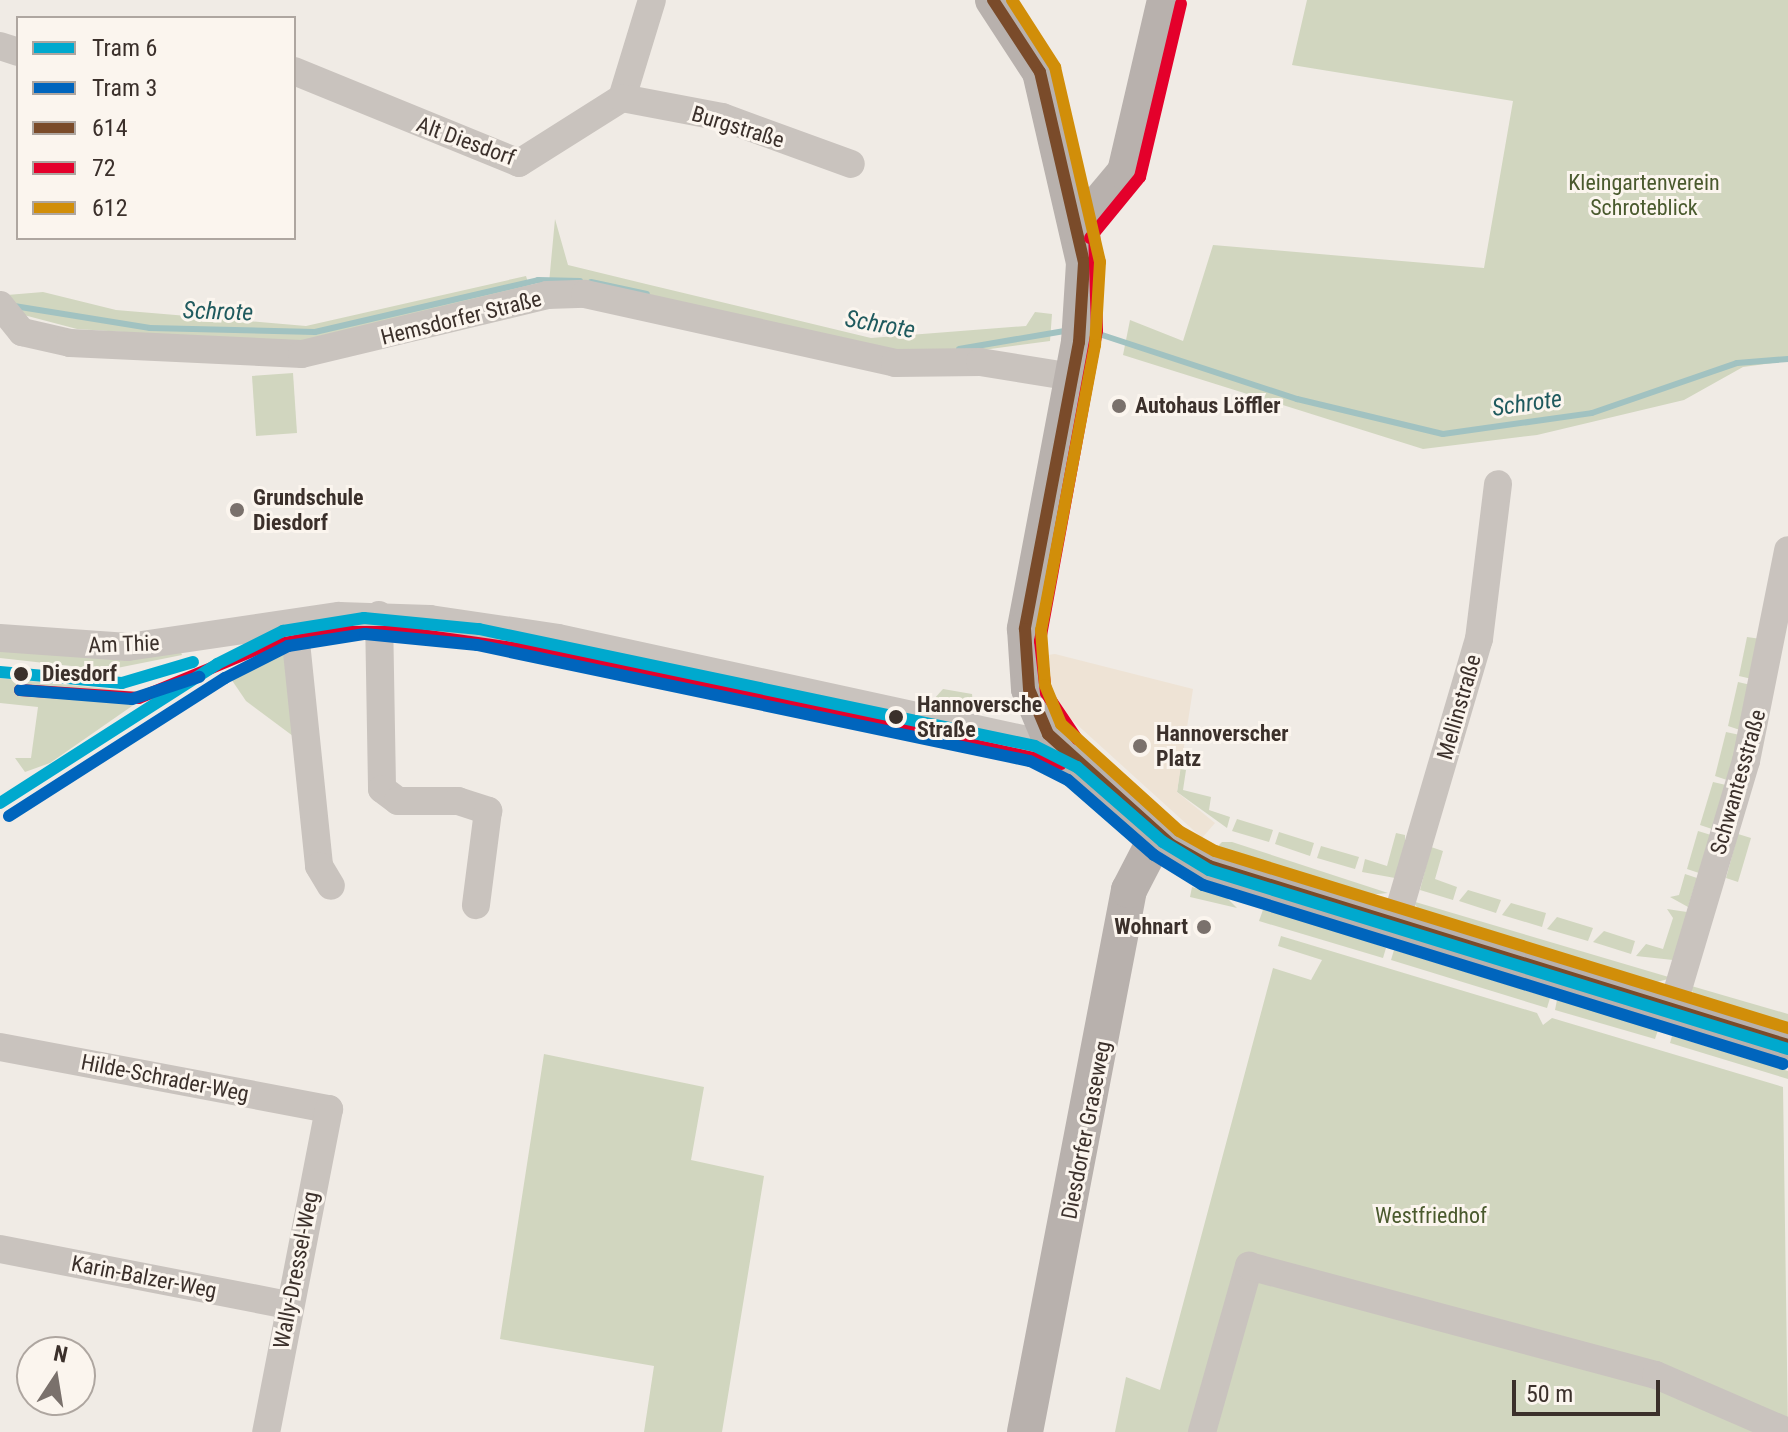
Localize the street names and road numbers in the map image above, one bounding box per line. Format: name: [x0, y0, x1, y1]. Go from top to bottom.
street label: Burgstraße: [689, 100, 787, 154]
street label: Alt Diesdorf: [413, 111, 519, 171]
street label: Hemsdorfer Straße: [378, 285, 544, 351]
street label: Am Thie: [88, 630, 160, 658]
street label: Mellinstraße: [1431, 652, 1487, 762]
street label: Schwantesstraße: [1705, 706, 1771, 858]
street label: Diesdorfer Graseweg: [1056, 1039, 1116, 1221]
street label: Hilde-Schrader-Weg: [79, 1049, 251, 1107]
street label: Wally-Dressel-Weg: [268, 1189, 324, 1351]
street label: Karin-Balzer-Weg: [69, 1250, 219, 1304]

